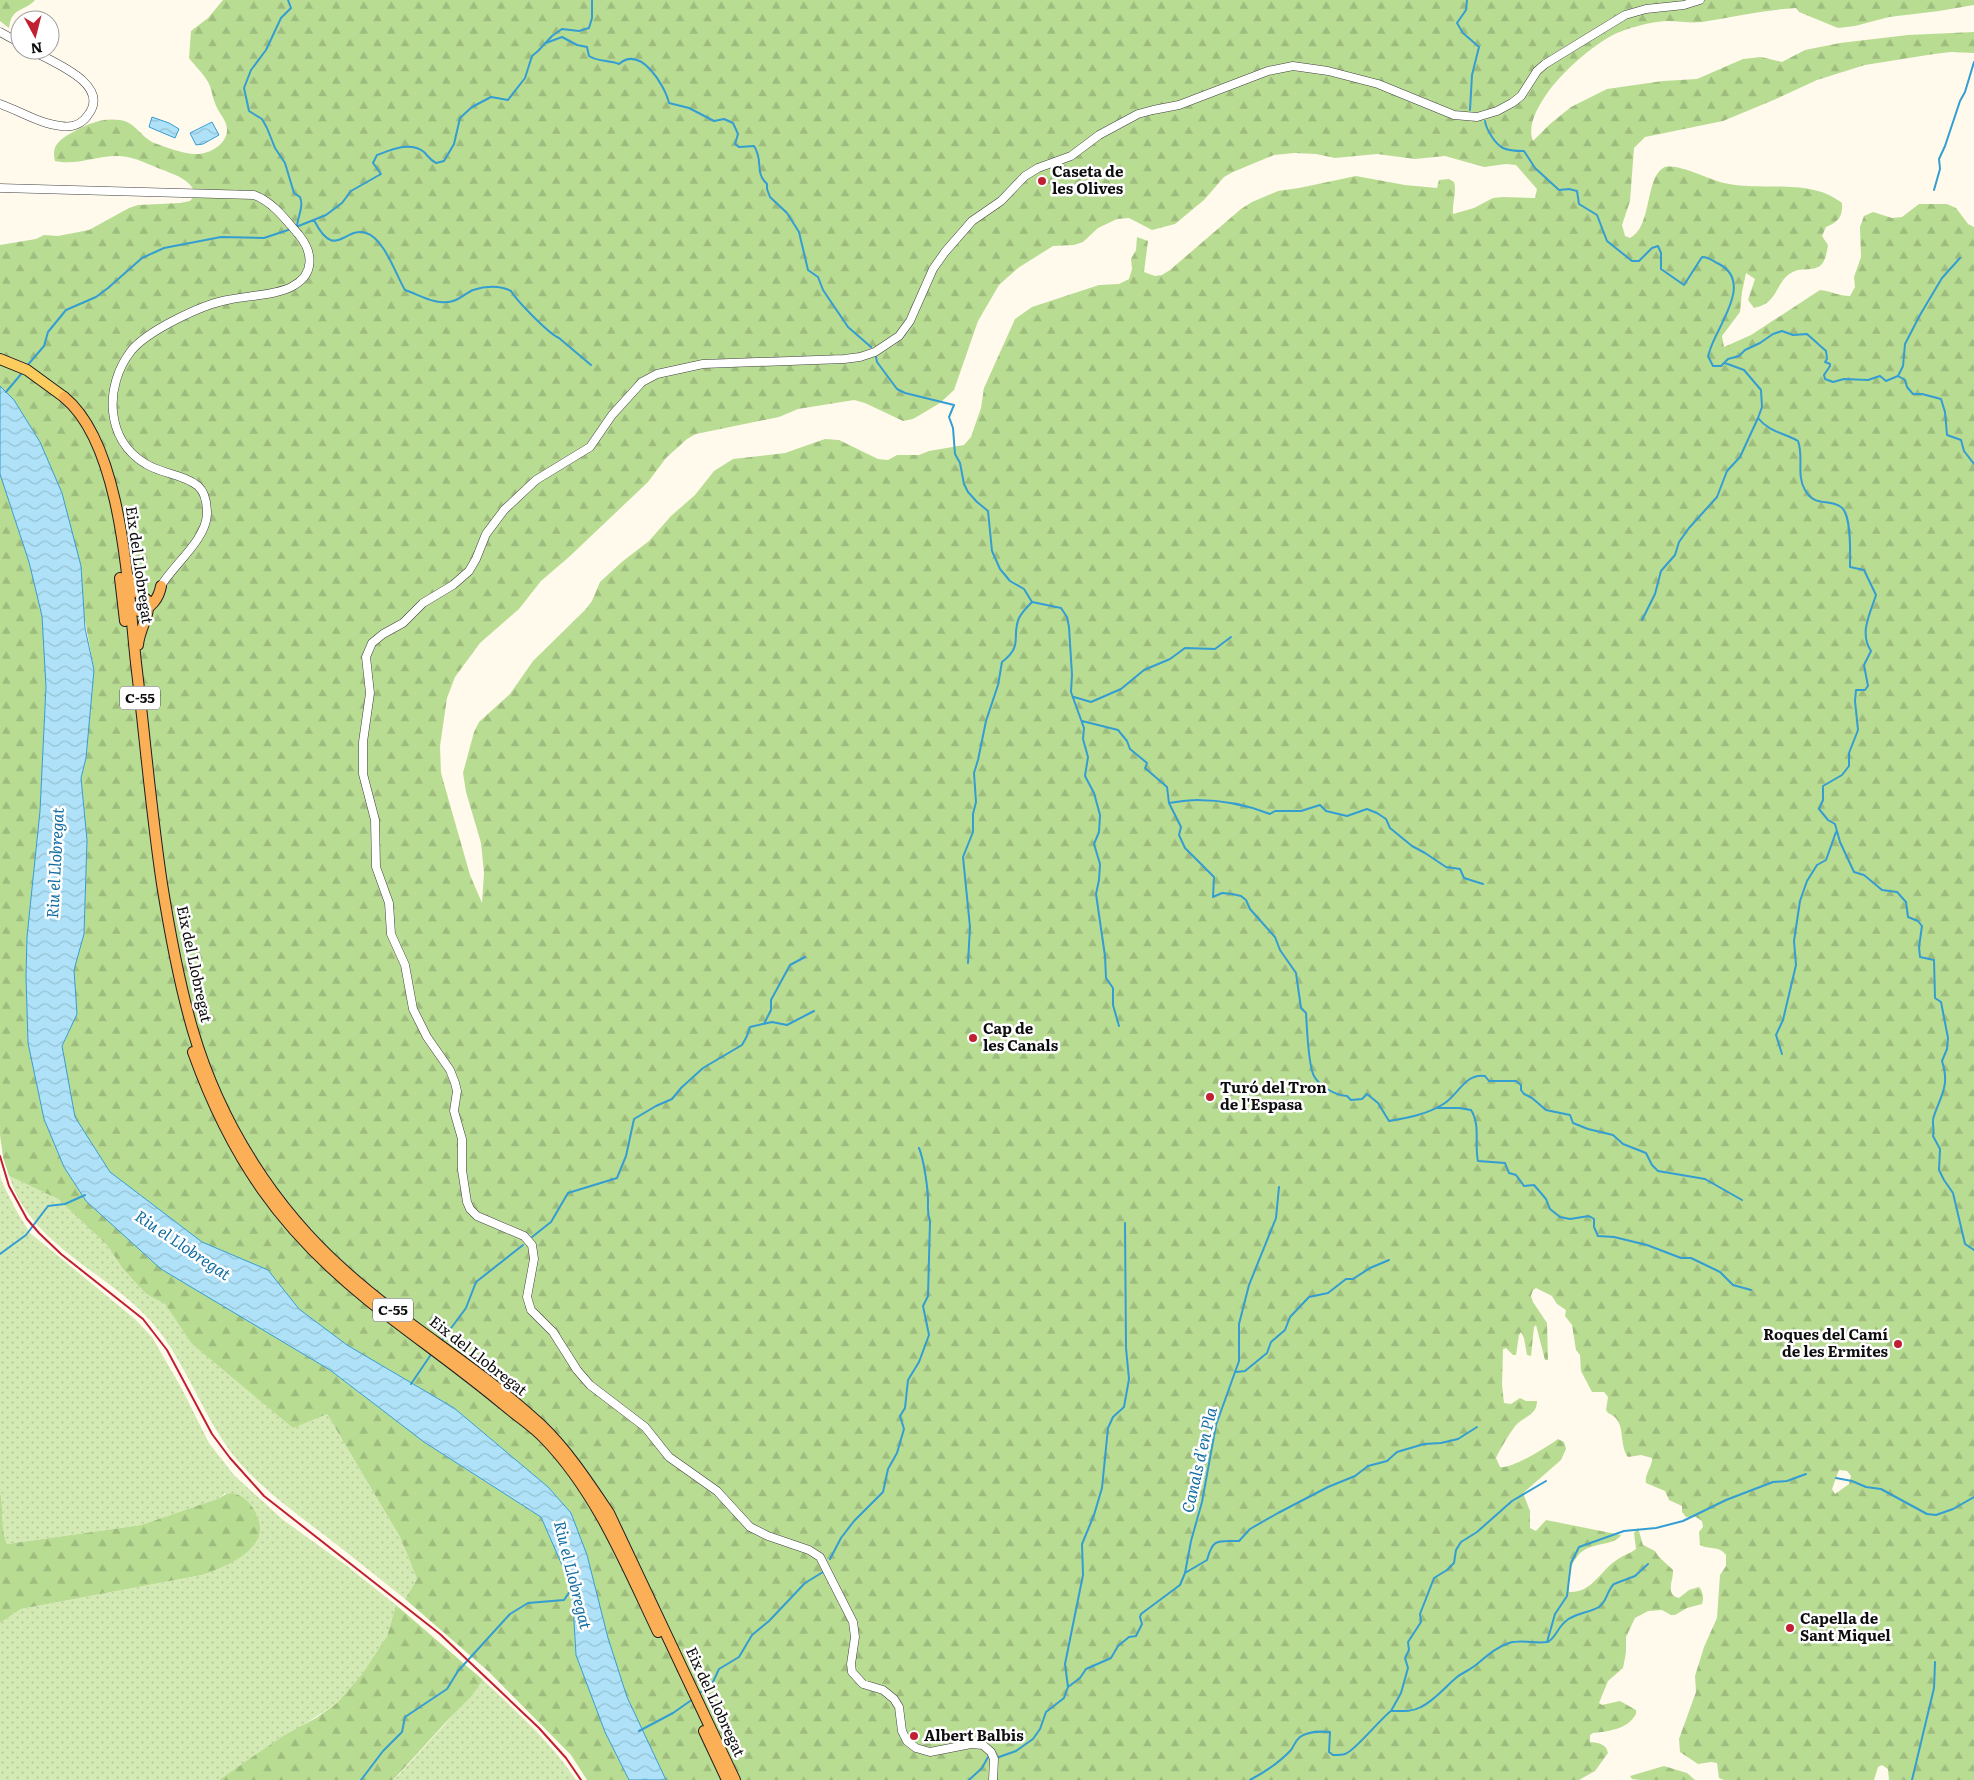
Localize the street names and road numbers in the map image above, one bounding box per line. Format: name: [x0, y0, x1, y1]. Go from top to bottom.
street label: Eix del Llobregat: [121, 504, 160, 625]
road number: C-55: [120, 686, 160, 710]
street label: Eix del Llobregat: [172, 903, 219, 1024]
road number: C-55: [373, 1298, 413, 1322]
street label: Eix del Llobregat: [425, 1309, 533, 1400]
street label: Eix del Llobregat: [681, 1643, 752, 1760]

